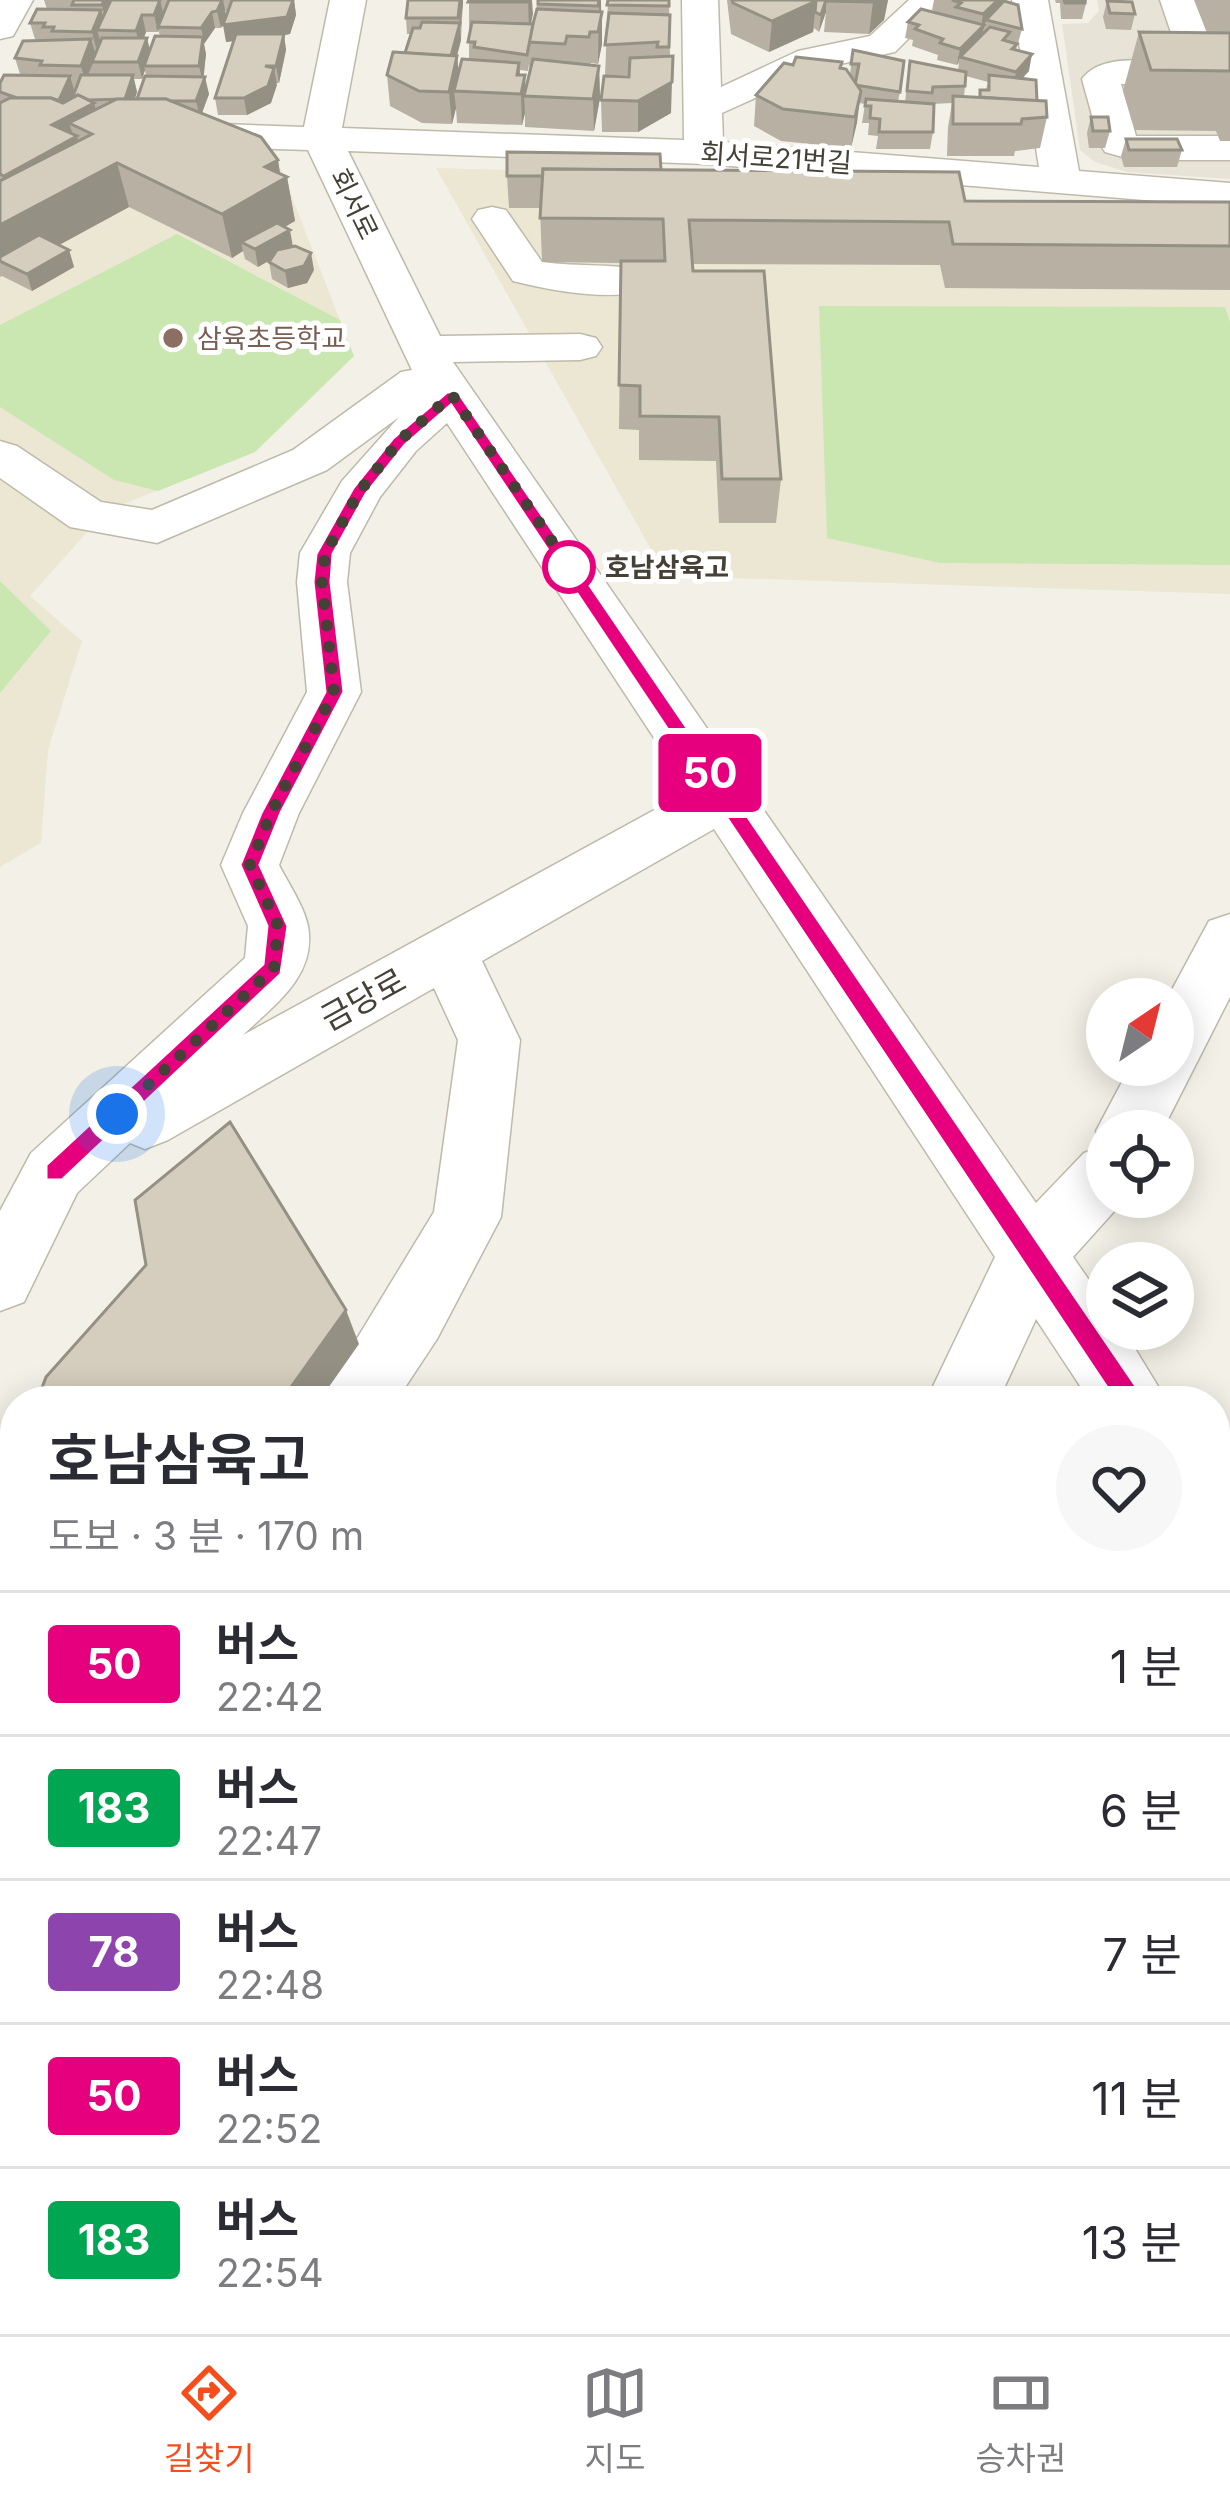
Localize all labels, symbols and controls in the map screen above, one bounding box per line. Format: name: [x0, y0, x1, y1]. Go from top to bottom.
street label: 회서로21번길: [699, 136, 853, 180]
street label: 회서로: [323, 163, 385, 245]
place label: 삼육초등학교: [197, 322, 346, 355]
marker: 삼육초등학교: [160, 325, 186, 351]
marker: 호남삼육고: [544, 542, 594, 592]
place label: 호남삼육고: [605, 551, 729, 584]
line badge: 50: [656, 734, 764, 812]
text: 50: [682, 747, 738, 798]
street label: 금당로: [313, 959, 413, 1039]
north arrow: [1086, 978, 1194, 1086]
map controls: [1086, 978, 1194, 1350]
your location: [87, 1084, 147, 1144]
button: locate: [1086, 1110, 1194, 1218]
button: layers: [1086, 1242, 1194, 1350]
text: 호남삼육고: [48, 1425, 310, 1494]
button: heart: [1056, 1425, 1182, 1551]
text: 도보 · 3 분 · 170 m: [48, 1512, 364, 1559]
text: 버스: [216, 1616, 299, 1671]
text: 50: [86, 1638, 142, 1689]
text: 1 분: [1110, 1639, 1182, 1694]
text: 22:42: [216, 1673, 324, 1720]
text: 버스: [216, 1760, 299, 1815]
text: 183: [78, 1782, 150, 1833]
text: 6 분: [1100, 1783, 1182, 1838]
text: 22:47: [216, 1817, 322, 1864]
text: 버스: [216, 1904, 299, 1959]
text: 78: [88, 1926, 140, 1977]
text: 7 분: [1102, 1927, 1182, 1982]
text: 22:48: [216, 1961, 324, 2008]
text: 버스: [216, 2048, 299, 2103]
text: 50: [86, 2070, 142, 2121]
text: 11 분: [1091, 2071, 1182, 2126]
text: 22:52: [216, 2105, 322, 2152]
text: 버스: [216, 2192, 299, 2247]
text: 183: [78, 2214, 150, 2265]
text: 13 분: [1082, 2215, 1182, 2270]
text: 22:54: [216, 2249, 324, 2296]
tab: 길찾기: [164, 2360, 255, 2480]
tab: 지도: [582, 2360, 648, 2480]
tab: 승차권: [975, 2360, 1066, 2480]

